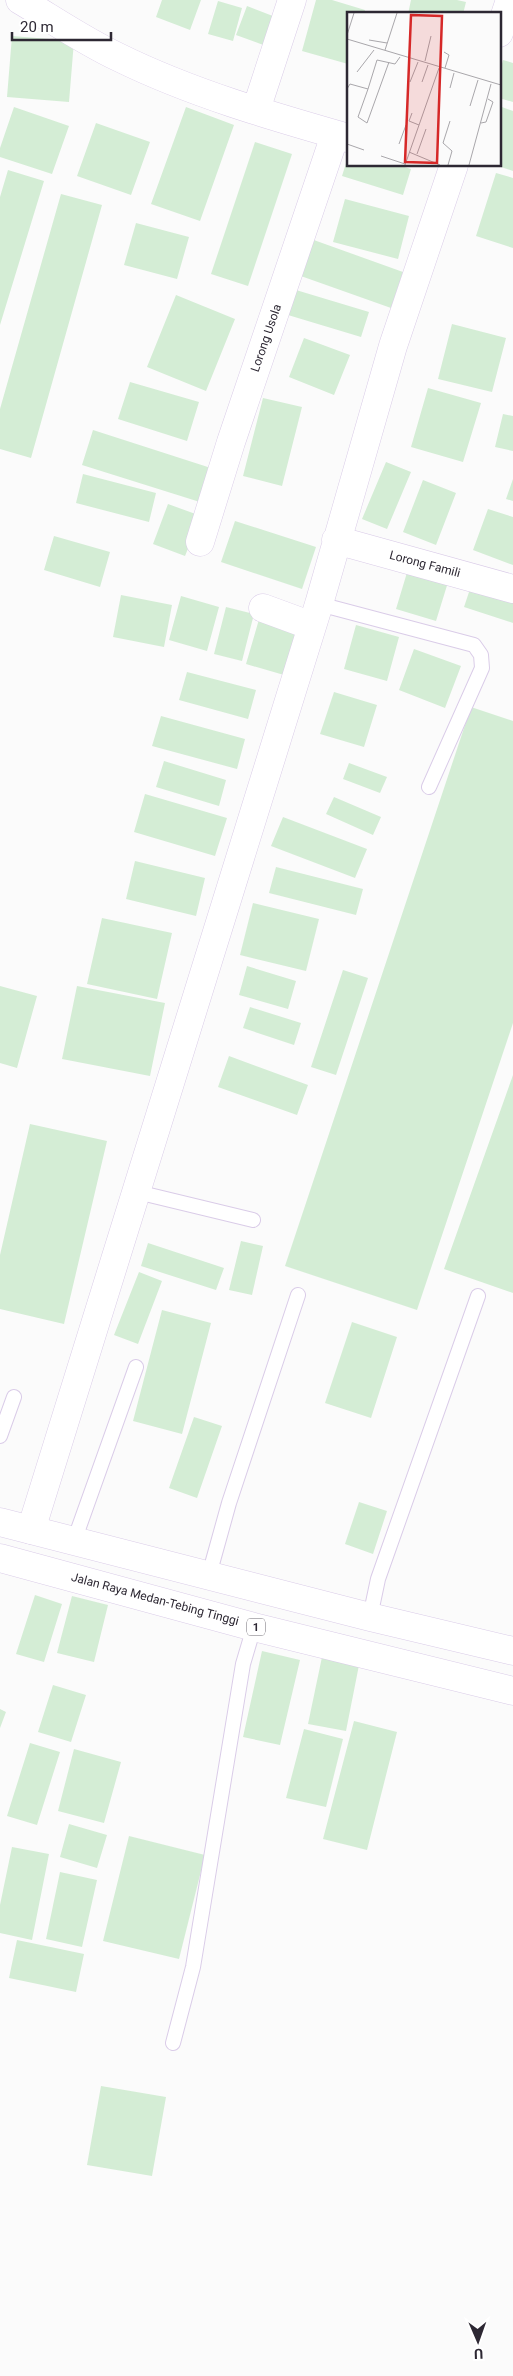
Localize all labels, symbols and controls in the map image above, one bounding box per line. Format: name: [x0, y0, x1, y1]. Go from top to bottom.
scale bar: [12, 10, 111, 42]
inset map: [347, 12, 500, 166]
text: 20 m: [20, 18, 54, 36]
street label: Lorong Usola: [248, 302, 284, 374]
street label: Lorong Famili: [388, 548, 462, 580]
street label: Jalan Raya Medan-Tebing Tinggi: [70, 1570, 240, 1628]
road number: 1: [247, 1618, 265, 1635]
north arrow: [453, 2316, 503, 2366]
text: U: [474, 2346, 483, 2362]

